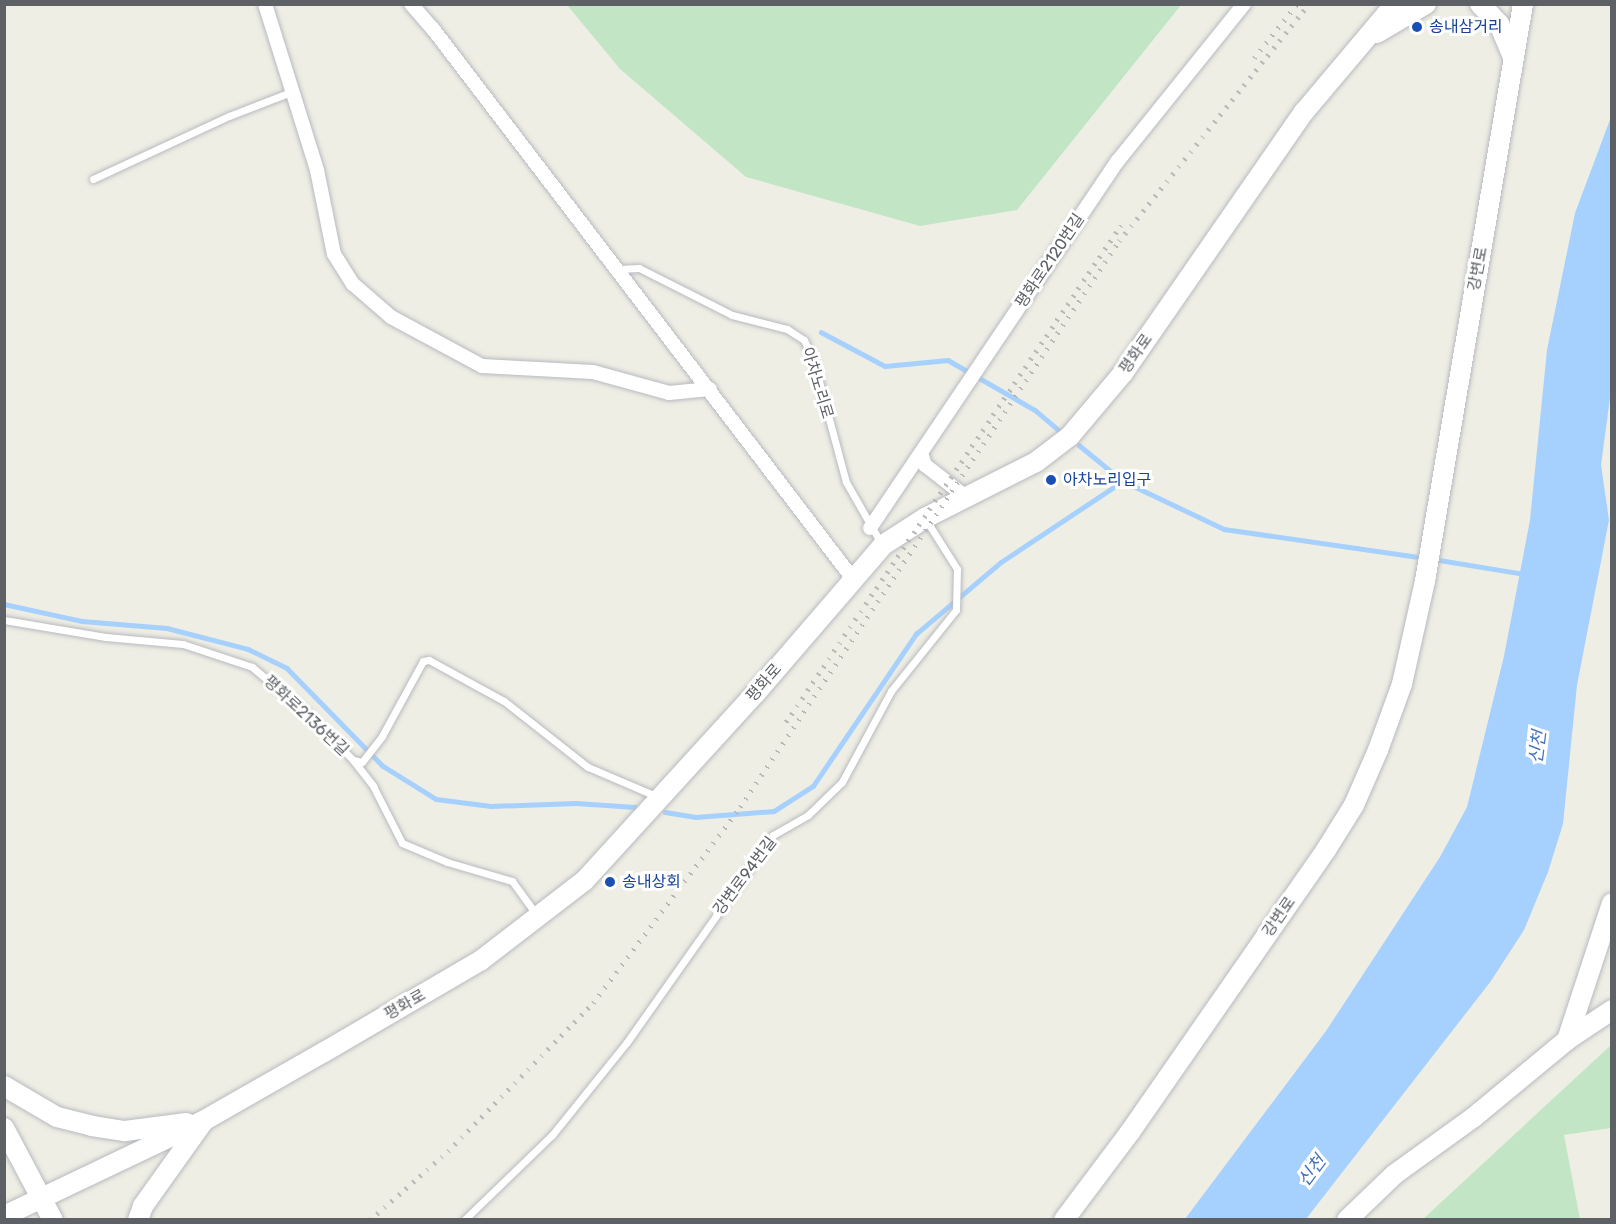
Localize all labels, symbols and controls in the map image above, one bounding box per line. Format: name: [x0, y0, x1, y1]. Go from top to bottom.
place label: 송내삼거리: [1429, 17, 1503, 37]
marker: 송내삼거리: [1410, 20, 1424, 34]
street label: 평화로2120번길: [1011, 210, 1089, 312]
street label: 강변로: [1464, 245, 1492, 293]
street label: 평화로: [1115, 330, 1157, 378]
street label: 아차노리로: [797, 345, 837, 421]
place label: 아차노리입구: [1063, 470, 1151, 490]
marker: 아차노리입구: [1044, 473, 1058, 487]
street label: 평화로: [742, 660, 786, 706]
street label: 평화로2136번길: [260, 672, 352, 760]
water label: 신천: [1525, 729, 1551, 765]
street label: 강변로94번길: [709, 833, 781, 919]
place label: 송내상회: [622, 872, 681, 892]
marker: 송내상회: [603, 875, 617, 889]
street label: 강변로: [1258, 893, 1300, 941]
street label: 평화로: [381, 986, 429, 1024]
water label: 신천: [1293, 1151, 1331, 1191]

